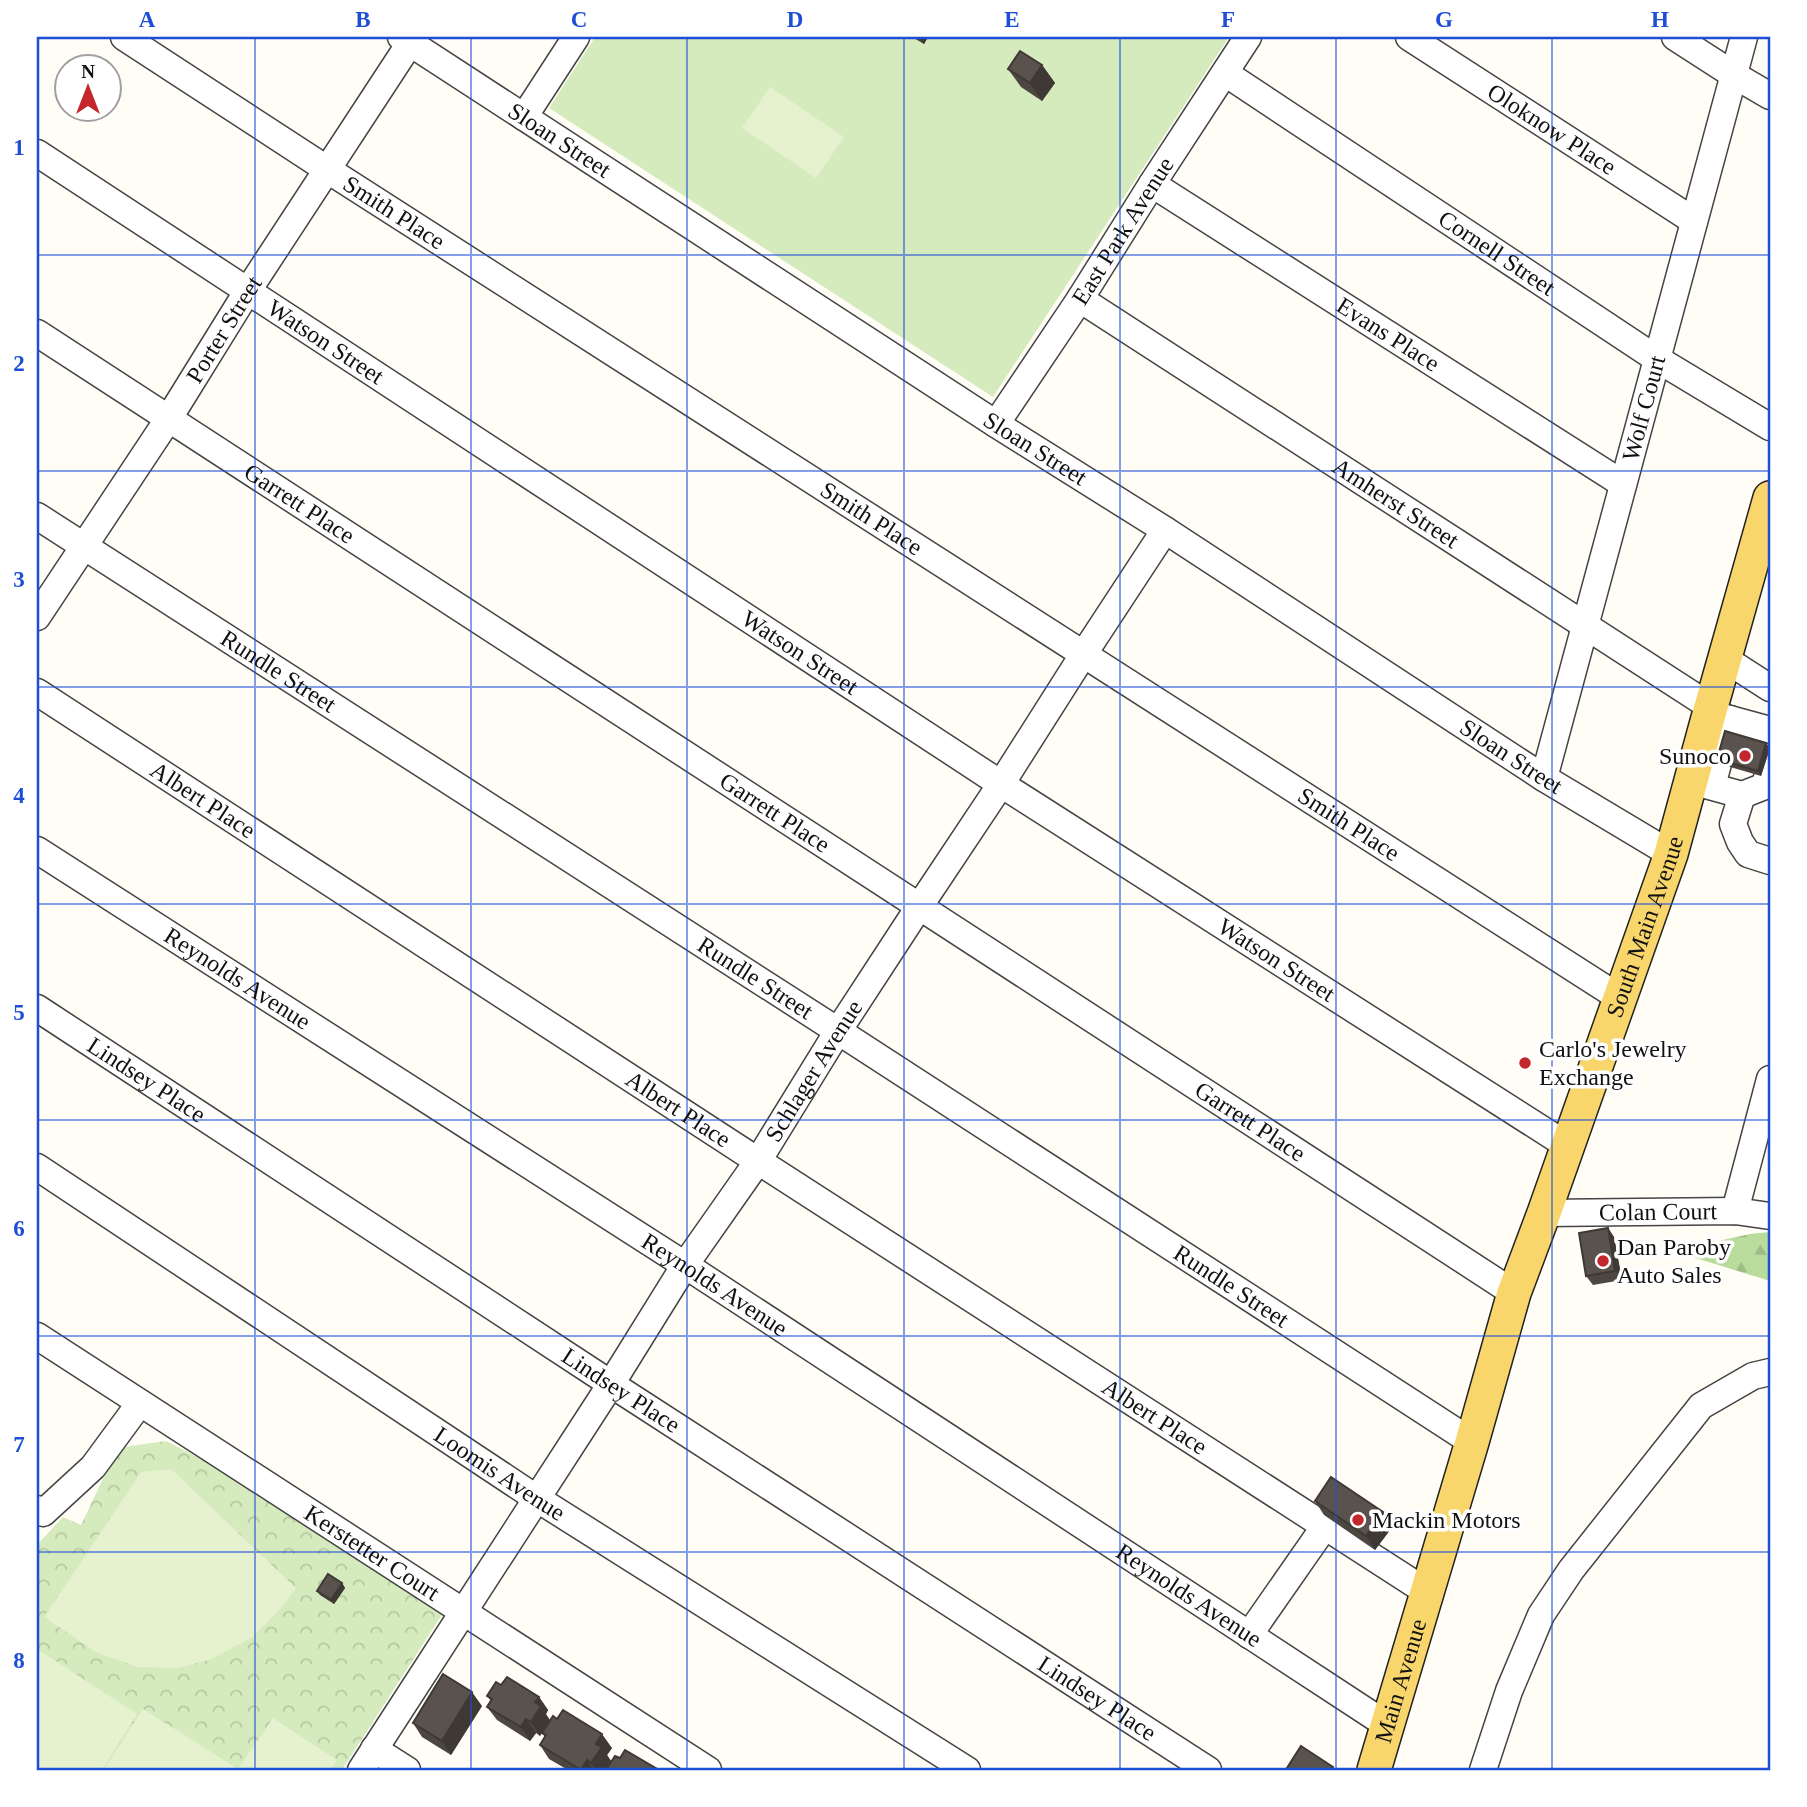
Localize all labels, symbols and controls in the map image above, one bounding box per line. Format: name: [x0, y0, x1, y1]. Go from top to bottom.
text: A: [139, 7, 156, 32]
text: B: [355, 7, 371, 32]
text: C: [571, 7, 587, 32]
text: D: [787, 7, 803, 32]
text: E: [1004, 7, 1020, 32]
text: F: [1221, 7, 1235, 32]
text: G: [1435, 7, 1453, 32]
text: H: [1651, 7, 1669, 32]
north arrow: [52, 52, 122, 122]
text: N: [81, 61, 95, 82]
street label: Oloknow Place: [1483, 78, 1621, 180]
street label: Sloan Street: [503, 97, 616, 183]
text: 1: [13, 135, 25, 160]
street label: East Park Avenue: [1067, 152, 1179, 309]
street label: Smith Place: [338, 170, 450, 254]
street label: Cornell Street: [1434, 205, 1560, 301]
street label: Porter Street: [181, 271, 267, 388]
street label: Evans Place: [1332, 292, 1444, 377]
street label: Watson Street: [263, 295, 389, 390]
text: 2: [13, 351, 25, 376]
street label: Wolf Court: [1617, 352, 1671, 464]
street label: Sloan Street: [979, 406, 1092, 491]
street label: Amherst Street: [1328, 453, 1464, 554]
street label: Garrett Place: [240, 458, 359, 549]
street label: Smith Place: [816, 476, 927, 560]
text: 3: [13, 567, 25, 592]
street label: Watson Street: [737, 605, 863, 700]
street label: Rundle Street: [216, 625, 341, 718]
street label: Sloan Street: [1455, 714, 1567, 799]
place label: Sunoco: [1659, 743, 1731, 769]
marker: Sunoco: [1737, 748, 1753, 764]
street label: Albert Place: [146, 757, 260, 843]
street label: Garrett Place: [715, 767, 835, 858]
street label: Smith Place: [1293, 782, 1404, 866]
text: 4: [13, 783, 25, 808]
street label: South Main Avenue: [1601, 833, 1688, 1021]
street label: Watson Street: [1213, 913, 1340, 1007]
street label: Reynolds Avenue: [160, 922, 315, 1035]
street label: Rundle Street: [693, 931, 818, 1024]
street label: Schlager Avenue: [760, 995, 868, 1146]
text: 5: [13, 1000, 25, 1025]
street label: Lindsey Place: [83, 1032, 210, 1128]
place label: Carlo's Jewelry Exchange: [1539, 1036, 1687, 1090]
marker: Carlo's Jewelry Exchange: [1517, 1055, 1533, 1071]
street label: Albert Place: [621, 1066, 735, 1153]
street label: Garrett Place: [1190, 1076, 1310, 1167]
street label: Colan Court: [1599, 1198, 1717, 1225]
text: 6: [13, 1216, 25, 1241]
street label: Reynolds Avenue: [637, 1228, 792, 1341]
place label: Dan Paroby Auto Sales: [1617, 1234, 1731, 1288]
street label: Rundle Street: [1169, 1239, 1294, 1333]
marker: Dan Paroby Auto Sales: [1595, 1253, 1611, 1269]
street label: Lindsey Place: [557, 1343, 685, 1438]
street label: Albert Place: [1097, 1373, 1212, 1460]
street label: Loomis Avenue: [429, 1421, 570, 1526]
text: 7: [13, 1432, 25, 1457]
street label: Kerstetter Court: [300, 1500, 445, 1606]
place label: Mackin Motors: [1372, 1507, 1521, 1533]
marker: Mackin Motors: [1350, 1512, 1366, 1528]
street label: Reynolds Avenue: [1111, 1538, 1266, 1652]
street label: Main Avenue: [1370, 1616, 1431, 1746]
text: 8: [13, 1648, 25, 1673]
street label: Lindsey Place: [1033, 1651, 1161, 1746]

